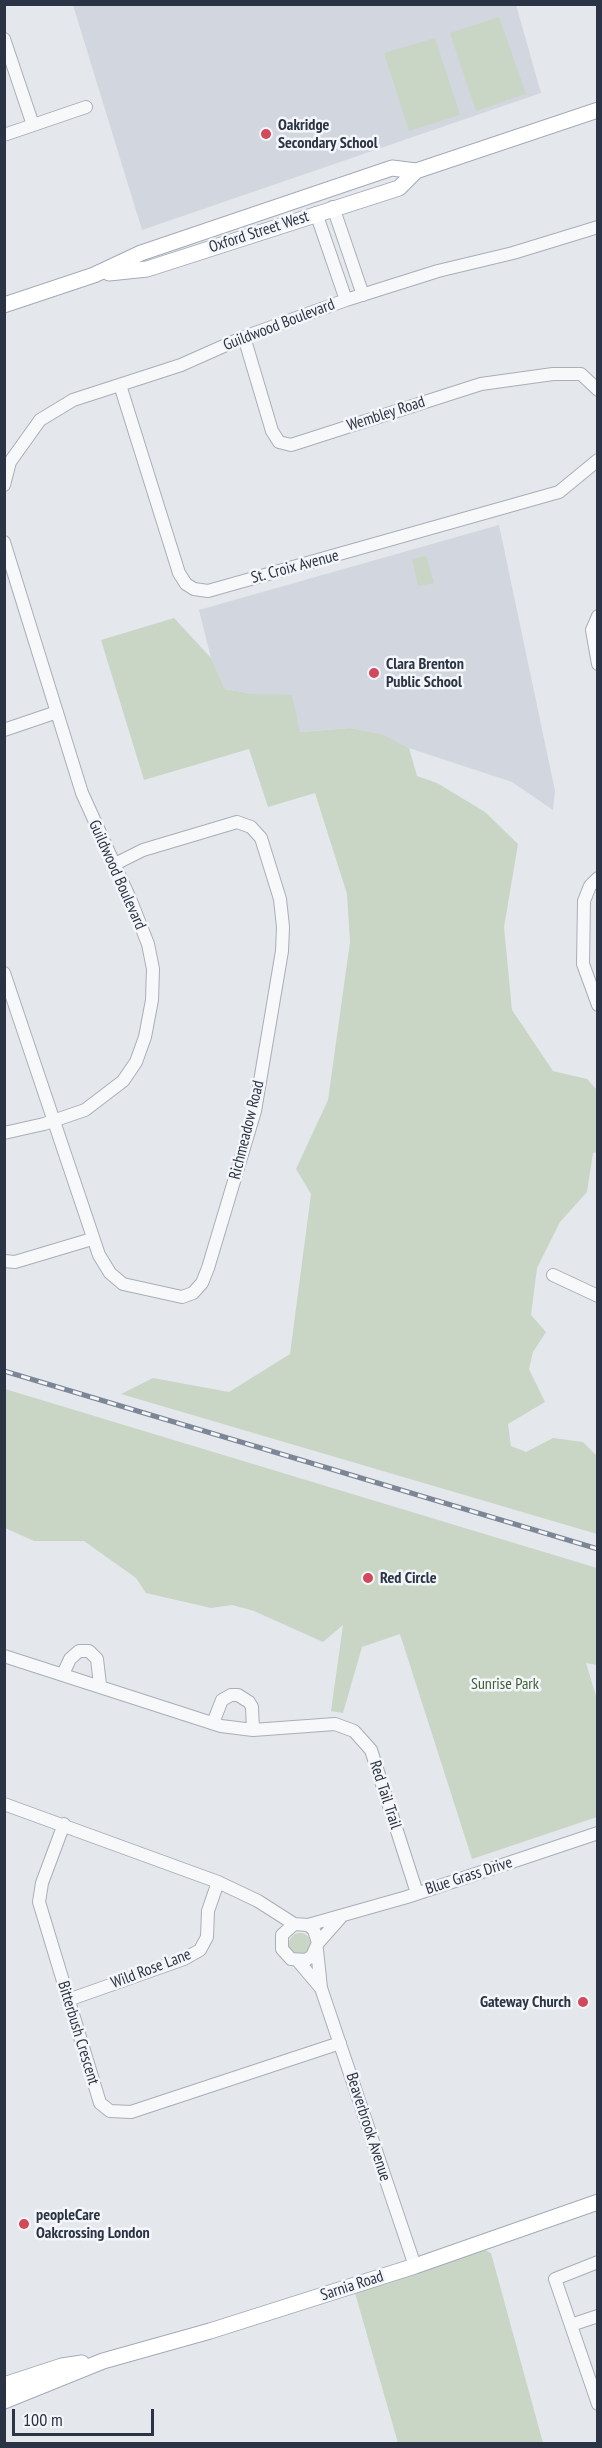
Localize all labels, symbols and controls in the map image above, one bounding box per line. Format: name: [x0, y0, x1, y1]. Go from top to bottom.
place label: Oakridge Secondary School: [278, 115, 378, 153]
marker: Oakridge Secondary School: [259, 127, 273, 141]
street label: Oxford Street West: [207, 207, 311, 257]
street label: Guildwood Boulevard: [221, 295, 337, 355]
street label: Wembley Road: [345, 392, 427, 436]
street label: St. Croix Avenue: [249, 546, 341, 588]
place label: Clara Brenton Public School: [386, 654, 464, 692]
marker: Clara Brenton Public School: [367, 666, 381, 680]
street label: Guildwood Boulevard: [84, 817, 150, 933]
street label: Richmeadow Road: [225, 1079, 269, 1181]
place label: Red Circle: [380, 1568, 437, 1588]
marker: Red Circle: [361, 1571, 375, 1585]
park label: Sunrise Park: [471, 1674, 539, 1694]
street label: Red Tail Trail: [365, 1758, 405, 1832]
street label: Blue Grass Drive: [423, 1853, 515, 1899]
street label: Wild Rose Lane: [108, 1945, 194, 1993]
street label: Bitterbush Crescent: [53, 1979, 103, 2087]
place label: Gateway Church: [480, 1992, 571, 2012]
marker: Gateway Church: [576, 1995, 590, 2009]
street label: Beaverbrook Avenue: [341, 2070, 395, 2184]
place label: peopleCare Oakcrossing London: [36, 2205, 150, 2243]
marker: peopleCare Oakcrossing London: [17, 2217, 31, 2231]
street label: Sarnia Road: [318, 2267, 386, 2305]
scale bar: [15, 2397, 158, 2435]
text: 100 m: [23, 2408, 63, 2431]

